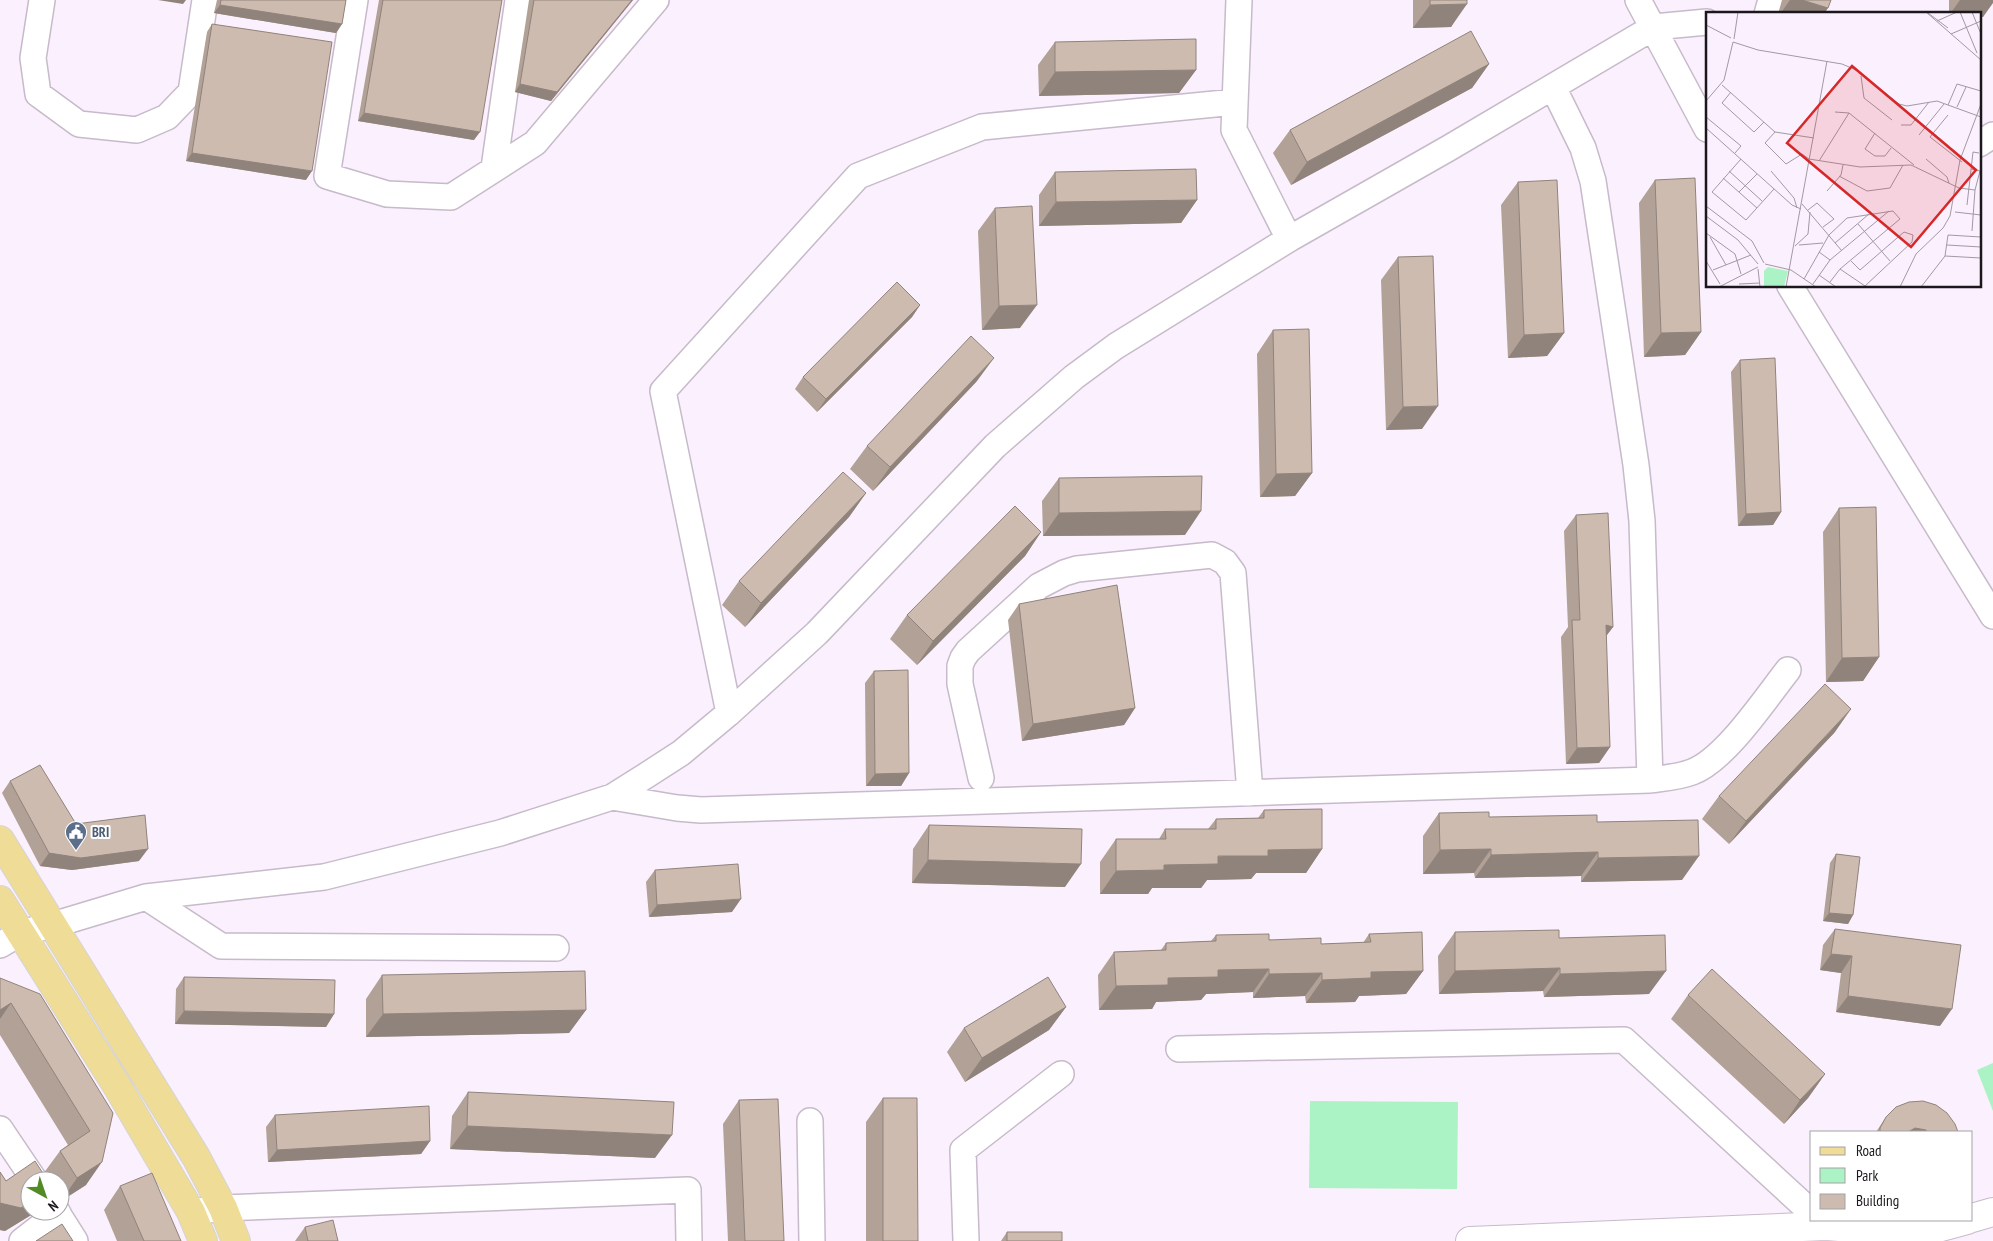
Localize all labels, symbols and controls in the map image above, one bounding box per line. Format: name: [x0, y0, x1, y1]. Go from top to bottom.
inset map: [1706, 12, 1980, 288]
public building icon: BRI: [64, 820, 88, 851]
place label: BRI: [92, 823, 109, 841]
legend: [1810, 1131, 1973, 1221]
text: Road: [1856, 1141, 1882, 1160]
text: Park: [1856, 1166, 1878, 1185]
north arrow: [20, 1171, 70, 1221]
text: Building: [1856, 1191, 1899, 1210]
text: N: [45, 1197, 62, 1215]

